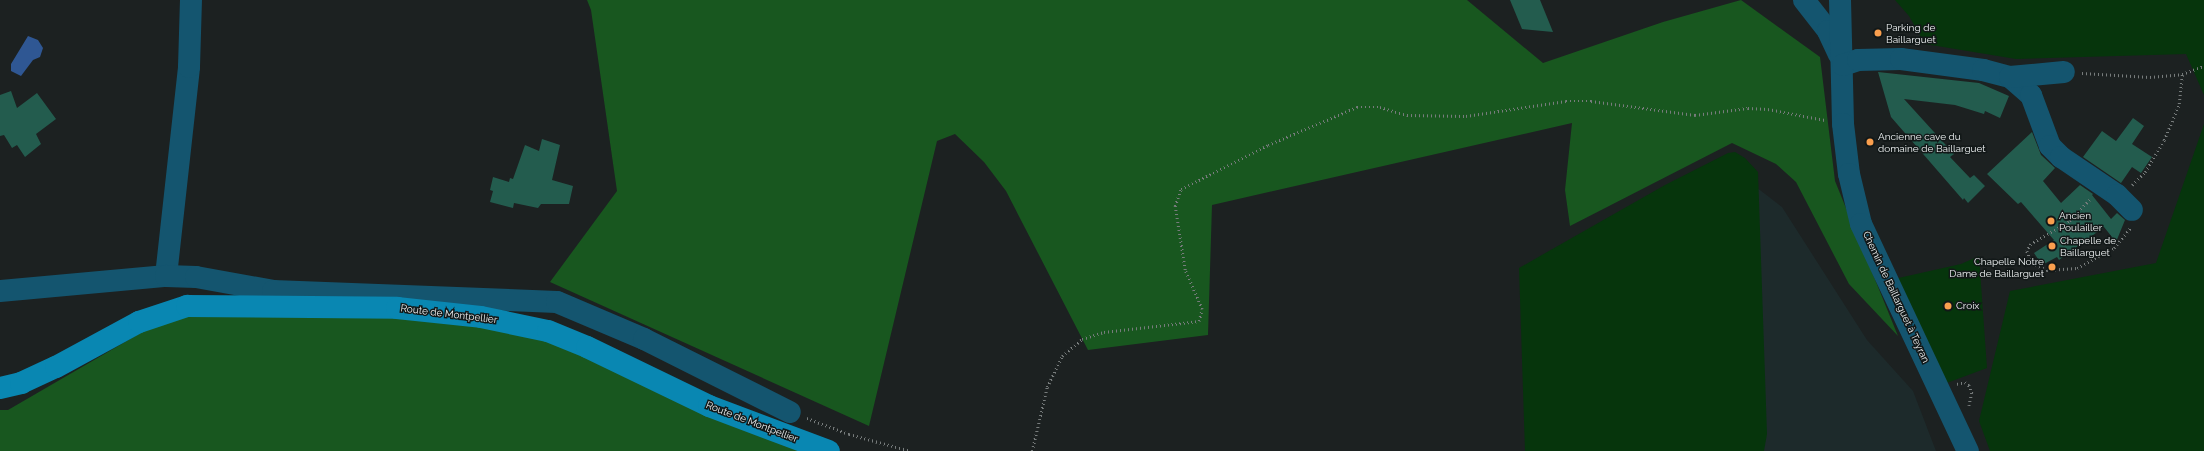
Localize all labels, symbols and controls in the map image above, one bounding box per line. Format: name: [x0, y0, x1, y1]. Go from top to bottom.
place label: Parking de Baillarguet: [1886, 21, 1936, 44]
marker: Parking de Baillarguet: [1873, 28, 1883, 38]
place label: Ancienne cave du domaine de Baillarguet: [1878, 130, 1986, 154]
marker: Ancienne cave du domaine de Baillarguet: [1865, 137, 1875, 147]
place label: Ancien Poulailler: [2059, 209, 2102, 232]
marker: Ancien Poulailler: [2046, 216, 2056, 226]
street label: Chemin de Baillarguet à Teyran: [1860, 229, 1932, 365]
place label: Chapelle de Baillarguet: [2060, 234, 2116, 258]
marker: Chapelle de Baillarguet: [2047, 241, 2057, 251]
place label: Chapelle Notre Dame de Baillarguet: [1949, 255, 2044, 278]
marker: Chapelle Notre Dame de Baillarguet: [2047, 262, 2057, 272]
place label: Croix: [1956, 300, 1979, 312]
marker: Croix: [1943, 301, 1953, 311]
street label: Route de Montpellier: [400, 302, 498, 326]
street label: Route de Montpellier: [704, 399, 800, 445]

